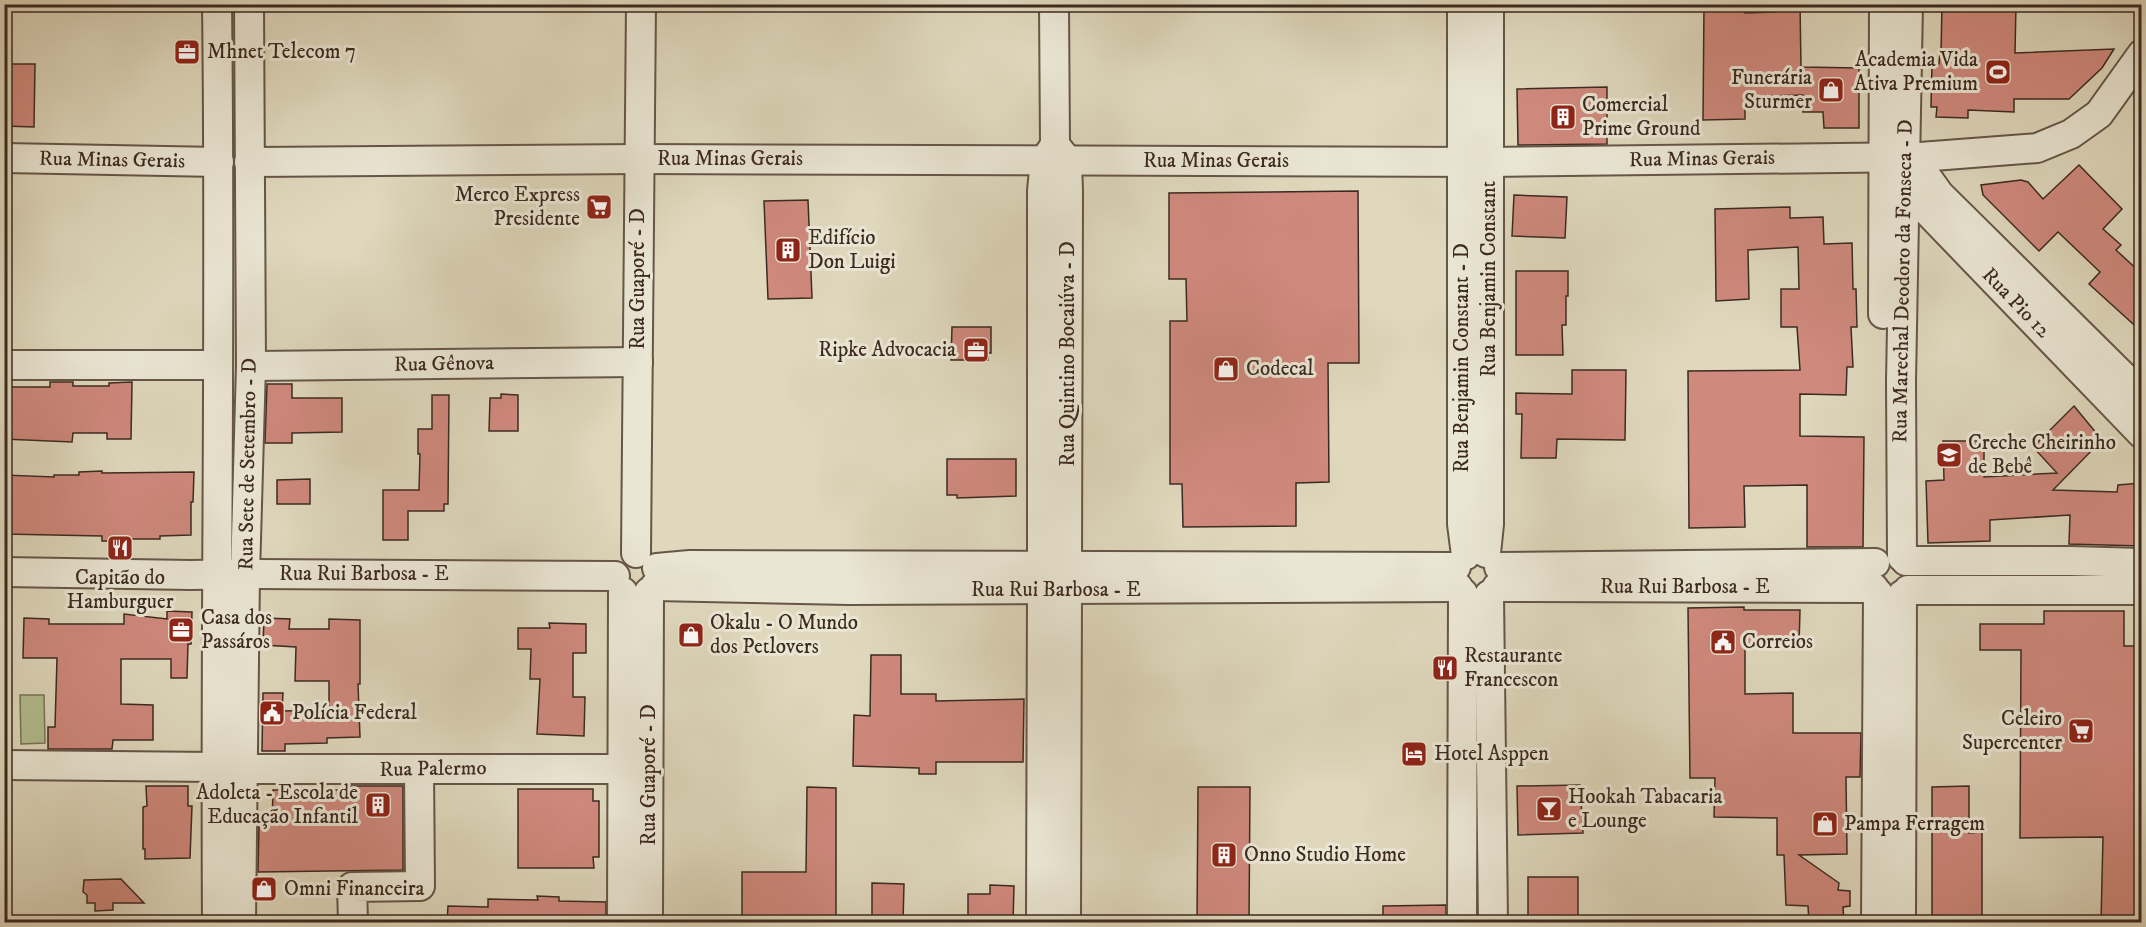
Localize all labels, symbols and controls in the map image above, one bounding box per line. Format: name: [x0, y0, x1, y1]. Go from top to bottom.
office icon: Mhnet Telecom 7: [172, 37, 202, 67]
place label: Mhnet Telecom 7: [207, 39, 356, 65]
place label: Academia Vida Ativa Premium: [1854, 47, 1978, 97]
sports icon: Academia Vida Ativa Premium: [1983, 57, 2013, 87]
place label: Funerária Sturmer: [1731, 65, 1812, 115]
shop icon: Funerária Sturmer: [1816, 75, 1846, 105]
place label: Comercial Prime Ground: [1582, 92, 1701, 142]
building icon: Comercial Prime Ground: [1548, 102, 1578, 132]
street label: Rua Marechal Deodoro da Fonseca - D: [1887, 119, 1919, 443]
street label: Rua Minas Gerais: [1629, 145, 1775, 173]
street label: Rua Minas Gerais: [39, 146, 185, 174]
street label: Rua Minas Gerais: [657, 146, 803, 172]
street label: Rua Minas Gerais: [1143, 148, 1289, 174]
street label: Rua Benjamin Constant: [1476, 180, 1502, 377]
place label: Merco Express Presidente: [455, 182, 580, 232]
supermarket icon: Merco Express Presidente: [584, 192, 614, 222]
street label: Rua Guaporé - D: [625, 208, 651, 350]
place label: Edifício Don Luigi: [808, 225, 896, 275]
building icon: Edifício Don Luigi: [773, 235, 803, 265]
street label: Rua Quintino Bocaiúva - D: [1055, 241, 1081, 467]
street label: Rua Benjamin Constant - D: [1449, 243, 1475, 473]
street label: Rua Pio 12: [1976, 262, 2056, 344]
office icon: Ripke Advocacia: [961, 335, 991, 365]
place label: Ripke Advocacia: [818, 337, 956, 363]
street label: Rua Gênova: [394, 350, 494, 378]
shop icon: Codecal: [1211, 354, 1241, 384]
place label: Codecal: [1246, 356, 1314, 382]
street label: Rua Sete de Setembro - D: [233, 357, 263, 571]
place label: Creche Cheirinho de Bebê: [1968, 430, 2116, 480]
school or university icon: Creche Cheirinho de Bebê: [1934, 440, 1964, 470]
restaurant icon: Capitão do Hamburguer: [105, 533, 135, 563]
street label: Rua Rui Barbosa - E: [279, 561, 449, 587]
place label: Capitão do Hamburguer: [67, 565, 174, 615]
street label: Rua Rui Barbosa - E: [1600, 574, 1770, 600]
street label: Rua Rui Barbosa - E: [971, 577, 1141, 603]
place label: Casa dos Passáros: [201, 605, 272, 655]
place label: Okalu - O Mundo dos Petlovers: [710, 610, 858, 660]
office icon: Casa dos Passáros: [166, 615, 196, 645]
shop icon: Okalu - O Mundo dos Petlovers: [676, 620, 706, 650]
public building icon: Correios: [1708, 627, 1738, 657]
place label: Correios: [1742, 629, 1813, 655]
place label: Restaurante Francescon: [1464, 643, 1563, 693]
restaurant icon: Restaurante Francescon: [1430, 653, 1460, 683]
public building icon: Polícia Federal: [257, 698, 287, 728]
place label: Polícia Federal: [292, 700, 417, 726]
street label: Rua Guaporé - D: [636, 704, 662, 846]
place label: Celeiro Supercenter: [1962, 706, 2062, 756]
supermarket icon: Celeiro Supercenter: [2066, 716, 2096, 746]
hotel icon: Hotel Asppen: [1399, 739, 1429, 769]
place label: Hotel Asppen: [1434, 741, 1549, 767]
street label: Rua Palermo: [379, 755, 487, 783]
place label: Adoleta - Escola de Educação Infantil: [196, 780, 359, 830]
place label: Hookah Tabacaria e Lounge: [1568, 784, 1722, 834]
building icon: Adoleta - Escola de Educação Infantil: [363, 790, 393, 820]
bar icon: Hookah Tabacaria e Lounge: [1534, 794, 1564, 824]
shop icon: Pampa Ferragem: [1810, 809, 1840, 839]
place label: Pampa Ferragem: [1844, 811, 1985, 837]
building icon: Onno Studio Home: [1209, 840, 1239, 870]
place label: Onno Studio Home: [1244, 842, 1406, 868]
shop icon: Omni Financeira: [249, 874, 279, 904]
place label: Omni Financeira: [284, 876, 425, 902]

